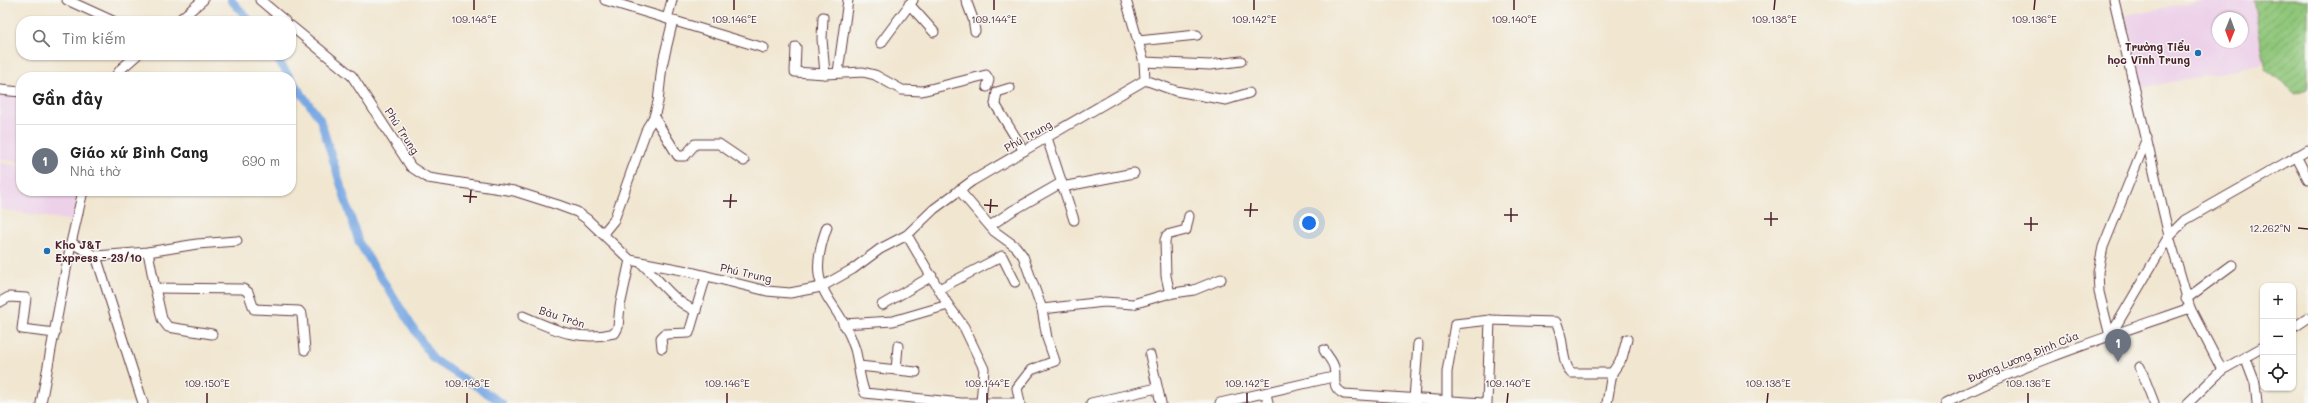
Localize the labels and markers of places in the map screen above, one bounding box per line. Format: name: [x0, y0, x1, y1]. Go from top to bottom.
place label: Trường Tiểu học Vĩnh Trung: [2107, 39, 2190, 67]
marker: Trường Tiểu học Vĩnh Trung: [2193, 48, 2203, 58]
place label: Kho J&T Express - 23/10: [55, 237, 142, 265]
marker: Kho J&T Express - 23/10: [42, 246, 52, 256]
pin: 1: [2105, 329, 2131, 362]

